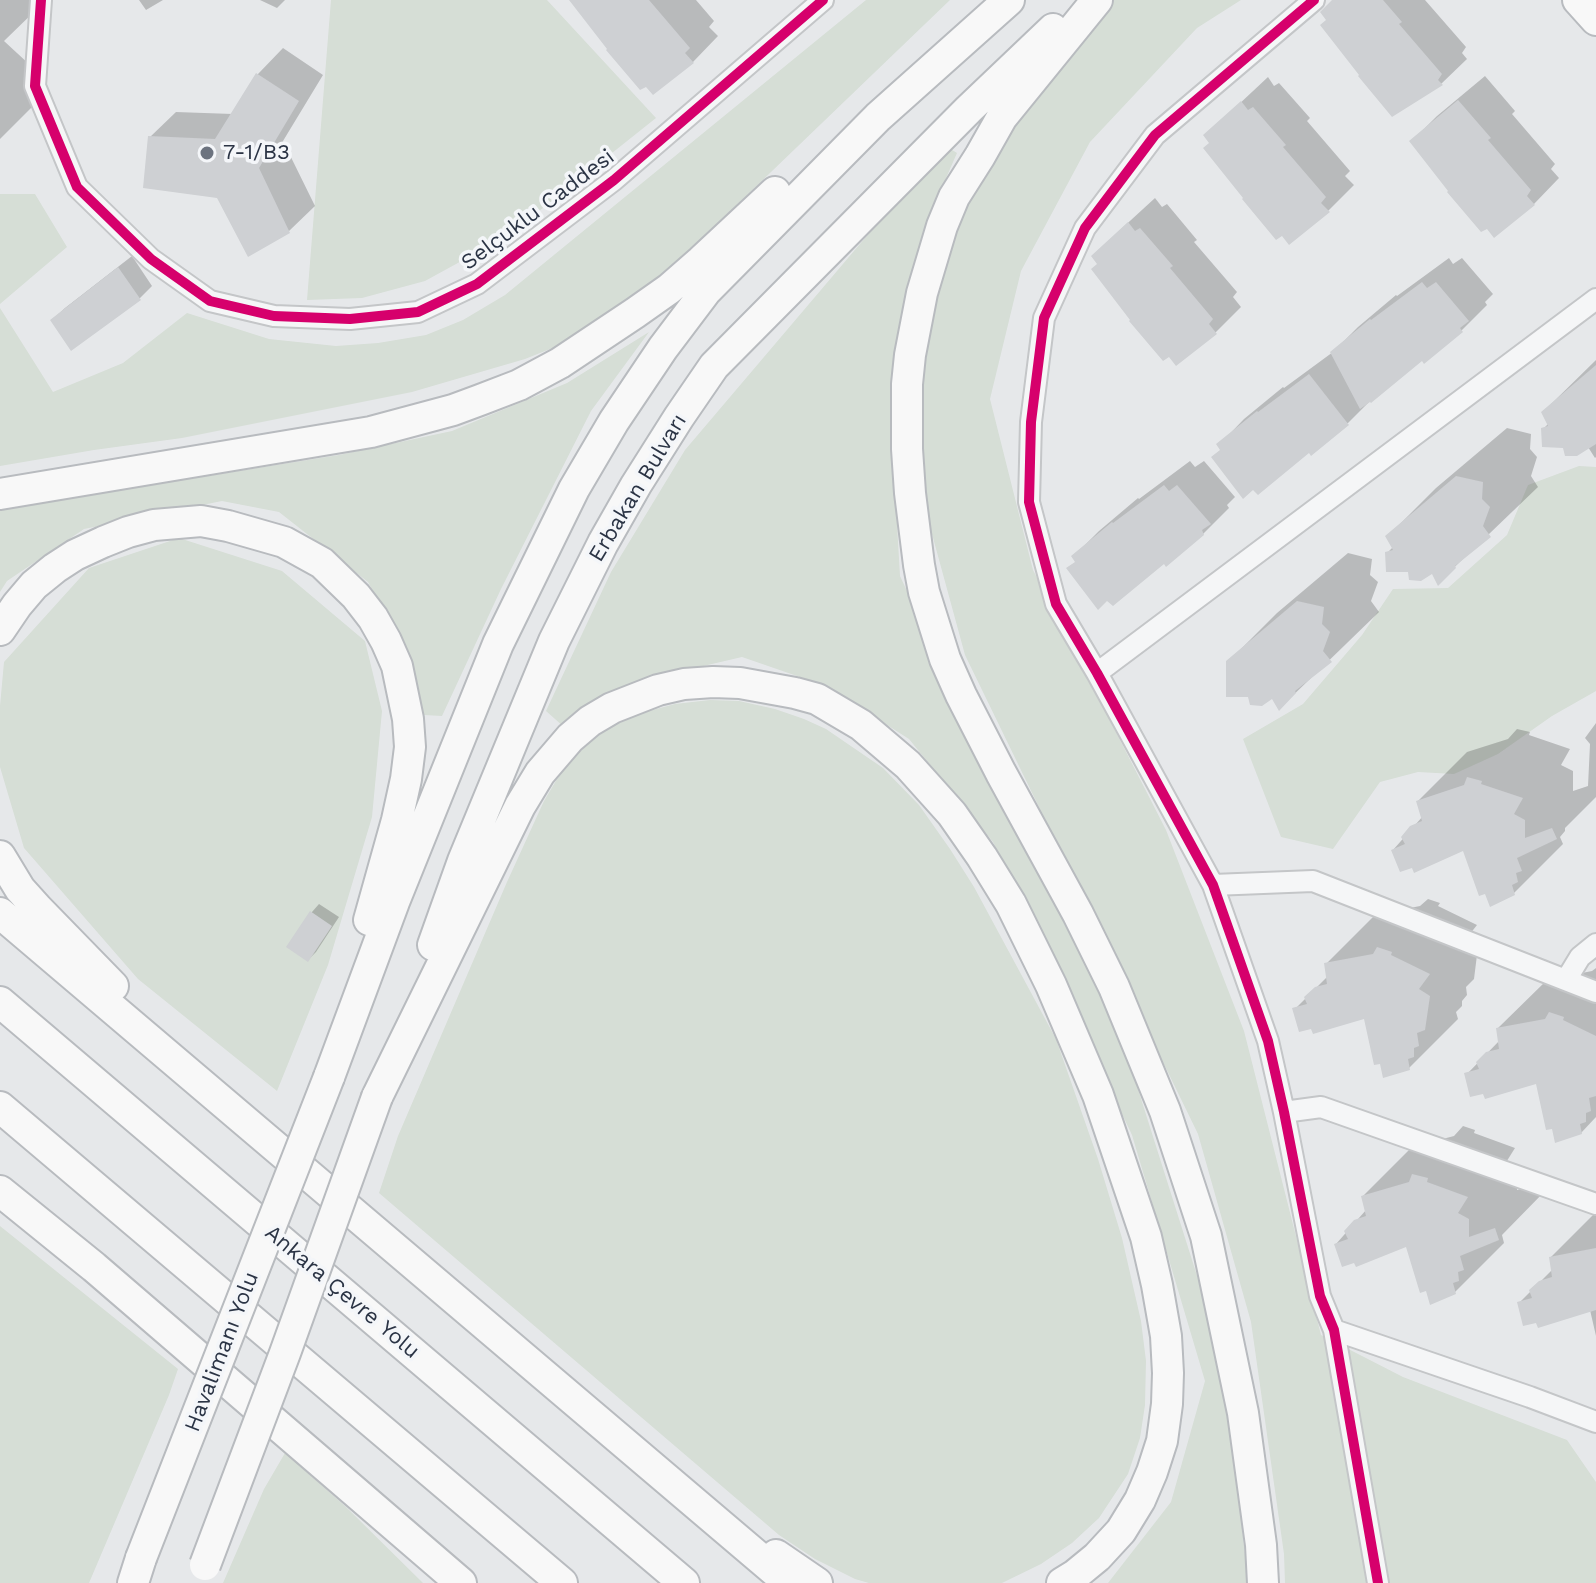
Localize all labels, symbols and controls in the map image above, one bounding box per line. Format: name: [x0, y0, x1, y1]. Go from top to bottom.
place label: 7-1/B3: [223, 140, 290, 166]
marker: 7-1/B3: [198, 144, 216, 162]
street label: Selçuklu Caddesi: [456, 144, 620, 276]
street label: Erbakan Bulvarı: [583, 409, 693, 567]
street label: Ankara Çevre Yolu: [259, 1220, 425, 1364]
street label: Havalimanı Yolu: [179, 1268, 265, 1436]

